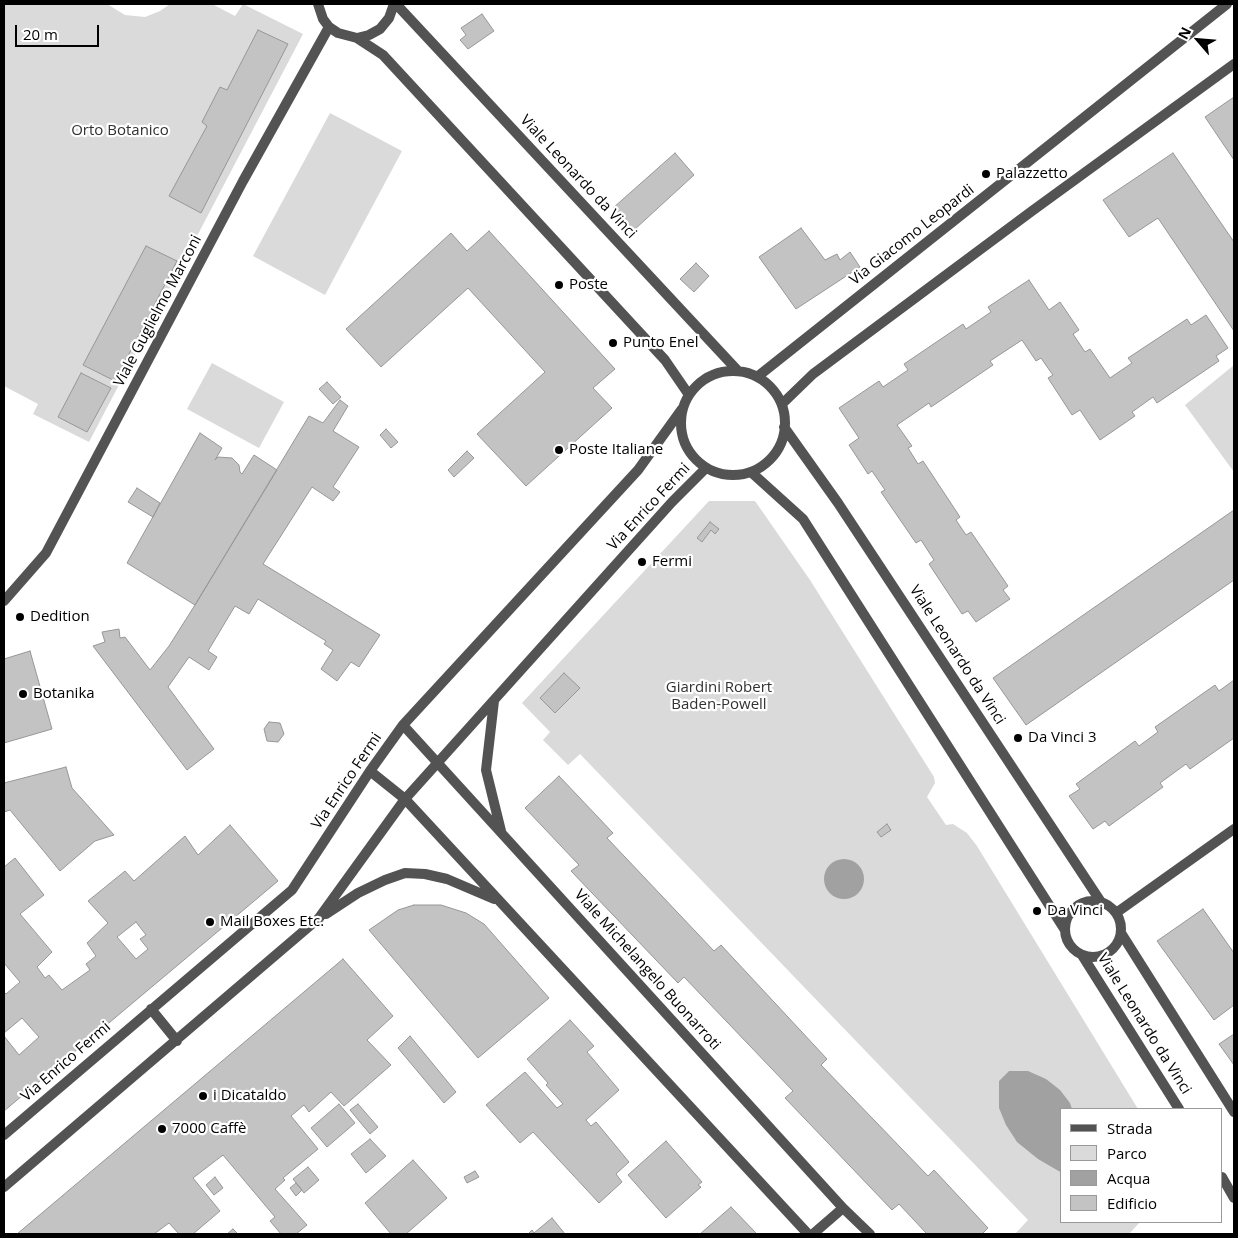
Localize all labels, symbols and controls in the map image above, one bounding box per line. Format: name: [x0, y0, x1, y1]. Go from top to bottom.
scale bar: [18, 15, 101, 47]
north arrow: [1173, 15, 1223, 65]
text: 20 m: [23, 24, 58, 44]
text: N: [1173, 24, 1195, 42]
street label: Viale Leonardo da Vinci: [516, 111, 640, 243]
park label: Orto Botanico: [71, 122, 169, 140]
place label: Palazzetto: [996, 165, 1068, 183]
marker: Palazzetto: [980, 168, 992, 180]
street label: Via Giacomo Leopardi: [846, 181, 978, 289]
street label: Viale Guglielmo Marconi: [110, 232, 206, 390]
place label: Poste: [569, 276, 608, 294]
marker: Poste: [553, 279, 565, 291]
place label: Punto Enel: [623, 334, 698, 352]
marker: Punto Enel: [607, 337, 619, 349]
place label: Poste Italiane: [569, 441, 663, 459]
marker: Poste Italiane: [553, 444, 565, 456]
street label: Via Enrico Fermi: [604, 460, 694, 554]
place label: Fermi: [652, 553, 692, 571]
marker: Fermi: [636, 556, 648, 568]
street label: Viale Leonardo da Vinci: [905, 582, 1009, 728]
place label: Dedition: [30, 608, 90, 626]
marker: Dedition: [14, 611, 26, 623]
park label: Giardini Robert Baden-Powell: [666, 679, 772, 714]
place label: Botanika: [33, 685, 95, 703]
marker: Botanika: [17, 688, 29, 700]
street label: Via Enrico Fermi: [308, 729, 386, 833]
place label: Da Vinci 3: [1028, 729, 1096, 747]
marker: Da Vinci 3: [1012, 732, 1024, 744]
street label: Viale Michelangelo Buonarroti: [570, 886, 724, 1054]
place label: Da Vinci: [1047, 902, 1103, 920]
marker: Da Vinci: [1031, 905, 1043, 917]
place label: Mail Boxes Etc.: [220, 913, 324, 931]
marker: Mail Boxes Etc.: [204, 916, 216, 928]
street label: Viale Leonardo da Vinci: [1093, 950, 1195, 1098]
street label: Via Enrico Fermi: [18, 1018, 114, 1106]
place label: i Dicataldo: [213, 1087, 287, 1105]
marker: i Dicataldo: [197, 1090, 209, 1102]
legend: [1060, 1108, 1223, 1223]
text: Strada: [1107, 1118, 1153, 1138]
place label: 7000 Caffè: [172, 1120, 247, 1138]
marker: 7000 Caffè: [156, 1123, 168, 1135]
text: Parco: [1107, 1143, 1147, 1163]
text: Acqua: [1107, 1168, 1150, 1188]
text: Edificio: [1107, 1193, 1157, 1213]

